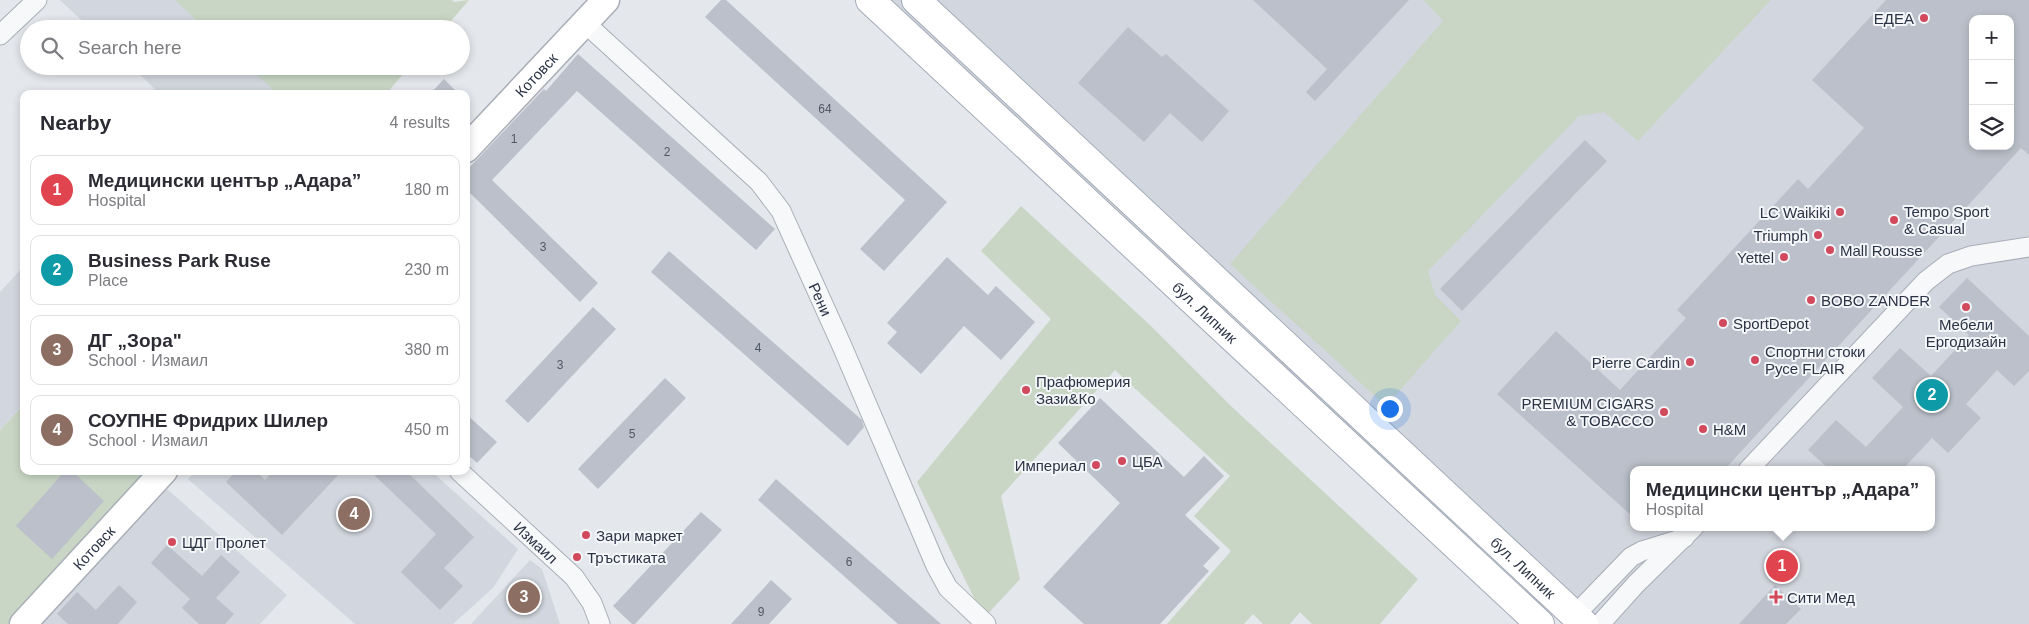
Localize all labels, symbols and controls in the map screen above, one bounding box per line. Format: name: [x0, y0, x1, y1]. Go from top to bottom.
place label: ЕДЕА: [1874, 10, 1914, 27]
marker: ЕДЕА: [1918, 12, 1930, 24]
map controls: [1969, 15, 2014, 150]
button: +: [1969, 15, 2014, 60]
search box: [20, 20, 470, 75]
icon: search: [38, 34, 66, 62]
text: Search here: [78, 37, 182, 58]
street label: Котовск: [511, 49, 561, 100]
button: −: [1969, 60, 2014, 105]
house number: 64: [818, 102, 832, 116]
button: layers: [1969, 105, 2014, 150]
text: Nearby: [40, 111, 111, 134]
text: 4 results: [390, 114, 450, 131]
house number: 1: [511, 132, 518, 146]
house number: 2: [664, 145, 671, 159]
text: Медицински център „Адара”: [88, 170, 361, 191]
text: 1: [53, 181, 61, 198]
text: 180 m: [405, 181, 449, 198]
text: Hospital: [88, 192, 146, 209]
place label: Tempo Sport & Casual: [1904, 203, 1990, 237]
place label: LC Waikiki: [1760, 204, 1830, 221]
marker: LC Waikiki: [1834, 206, 1846, 218]
marker: Tempo Sport & Casual: [1888, 214, 1900, 226]
place label: Triumph: [1754, 227, 1808, 244]
marker: Triumph: [1812, 229, 1824, 241]
house number: 3: [540, 240, 547, 254]
place label: Mall Rousse: [1840, 242, 1923, 259]
marker: Mall Rousse: [1824, 244, 1836, 256]
place label: Yettel: [1737, 249, 1774, 266]
text: Business Park Ruse: [88, 250, 271, 271]
marker: Yettel: [1778, 251, 1790, 263]
text: 2: [53, 261, 61, 278]
text: 230 m: [405, 261, 449, 278]
text: Place: [88, 272, 128, 289]
street label: бул. Липник: [1169, 278, 1241, 347]
street label: Рени: [806, 280, 836, 318]
place label: BOBO ZANDER: [1821, 292, 1930, 309]
marker: BOBO ZANDER: [1805, 294, 1817, 306]
marker: Мебели Ергодизайн: [1960, 301, 1972, 313]
place label: SportDepot: [1733, 315, 1810, 332]
place label: Мебели Ергодизайн: [1926, 316, 2006, 350]
marker: SportDepot: [1717, 317, 1729, 329]
text: ДГ „Зора": [88, 330, 182, 351]
text: 3: [53, 341, 61, 358]
text: 380 m: [405, 341, 449, 358]
house number: 4: [755, 341, 762, 355]
place label: Спортни стоки Русе FLAIR: [1765, 343, 1866, 377]
text: School · Измаил: [88, 352, 208, 369]
place label: Pierre Cardin: [1592, 354, 1680, 371]
marker: Спортни стоки Русе FLAIR: [1749, 354, 1761, 366]
marker: Pierre Cardin: [1684, 356, 1696, 368]
house number: 3: [557, 358, 564, 372]
place label: Прафюмерия Зази&Ко: [1036, 373, 1130, 407]
pin: 2: [1916, 376, 1948, 414]
marker: Прафюмерия Зази&Ко: [1020, 384, 1032, 396]
place label: PREMIUM CIGARS & TOBACCO: [1521, 395, 1654, 429]
your location: [1377, 396, 1403, 422]
marker: PREMIUM CIGARS & TOBACCO: [1658, 406, 1670, 418]
text: СОУПНЕ Фридрих Шилер: [88, 410, 328, 431]
text: 4: [53, 421, 61, 438]
text: 450 m: [405, 421, 449, 438]
place label: H&M: [1713, 421, 1746, 438]
marker: H&M: [1697, 423, 1709, 435]
house number: 5: [629, 427, 636, 441]
text: School · Измаил: [88, 432, 208, 449]
place label: ЦБА: [1132, 453, 1163, 470]
marker: ЦБА: [1116, 455, 1128, 467]
place label: Империал: [1015, 457, 1086, 474]
marker: Империал: [1090, 459, 1102, 471]
popup: [1630, 466, 1935, 531]
text: Медицински център „Адара”: [1646, 479, 1919, 500]
pin: 4: [338, 495, 370, 533]
text: Hospital: [1646, 501, 1704, 518]
street label: Измаил: [511, 518, 562, 567]
street label: Котовск: [69, 522, 118, 573]
place label: Зари маркет: [596, 527, 683, 544]
marker: Зари маркет: [580, 529, 592, 541]
street label: бул. Липник: [1487, 533, 1559, 602]
place label: ЦДГ Пролет: [182, 534, 266, 551]
marker: ЦДГ Пролет: [166, 536, 178, 548]
pin: 1: [1766, 547, 1798, 585]
place label: Тръстиката: [587, 549, 666, 566]
marker: Тръстиката: [571, 551, 583, 563]
house number: 6: [846, 555, 853, 569]
pin: 3: [508, 578, 540, 616]
place label: Сити Мед: [1787, 589, 1855, 606]
marker: Сити Мед: [1769, 590, 1783, 604]
house number: 9: [758, 605, 765, 619]

